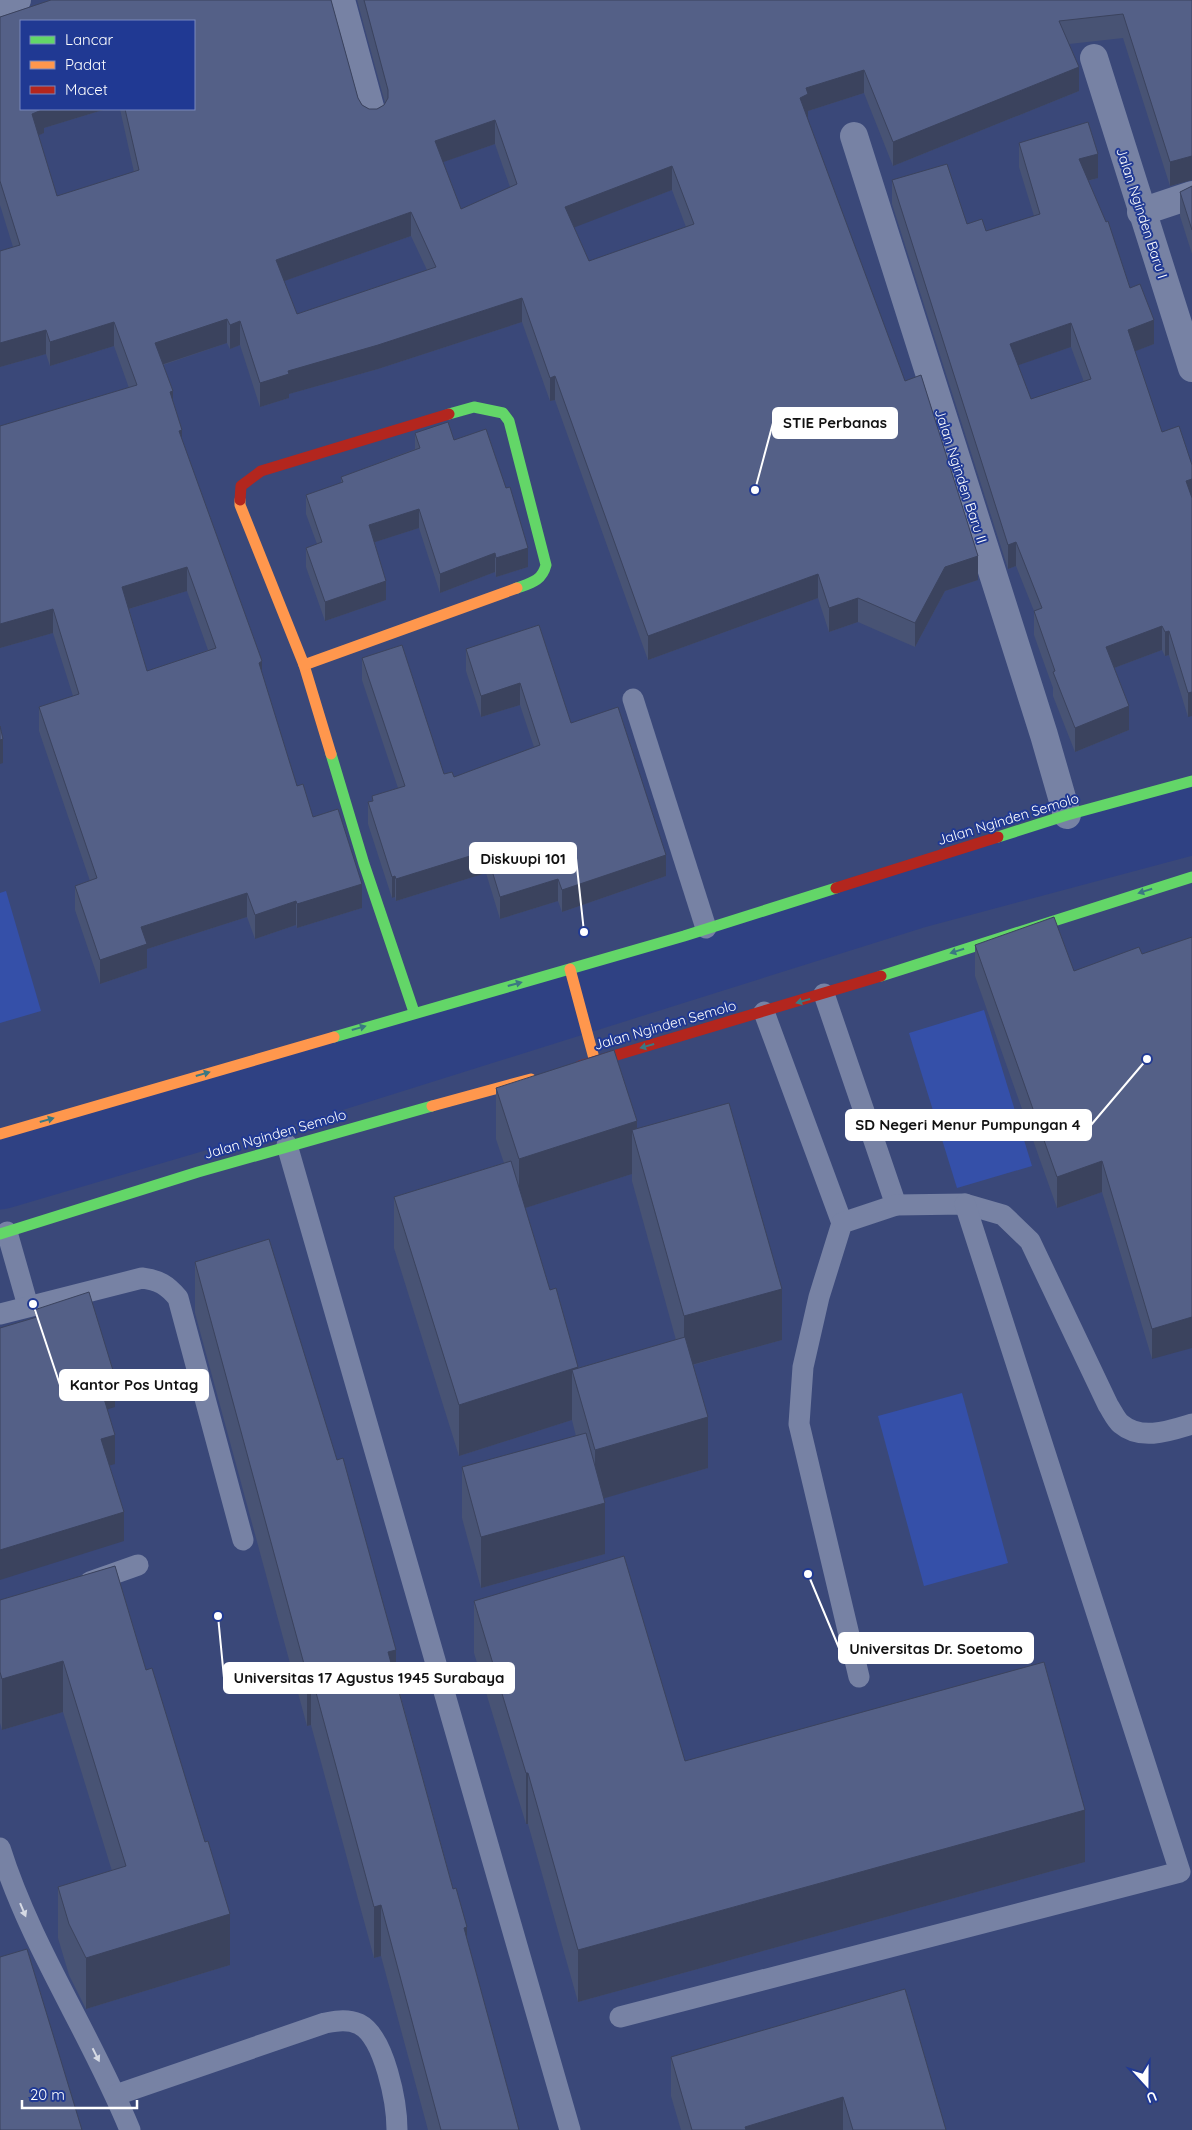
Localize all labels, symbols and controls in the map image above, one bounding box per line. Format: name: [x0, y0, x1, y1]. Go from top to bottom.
legend: [20, 20, 195, 110]
text: Lancar: [65, 30, 114, 49]
text: Padat: [65, 55, 106, 74]
text: Macet: [65, 80, 108, 99]
street label: Jalan Nginden Baru I: [1112, 145, 1172, 281]
street label: Jalan Nginden Baru II: [931, 407, 991, 545]
callout: STIE Perbanas: [773, 408, 897, 438]
text: STIE Perbanas: [783, 413, 887, 432]
street label: Jalan Nginden Semolo: [935, 789, 1081, 849]
callout: Diskuupi 101: [470, 843, 576, 873]
text: Diskuupi 101: [480, 849, 566, 868]
one-way arrow: [1138, 887, 1153, 895]
one-way arrow: [950, 948, 965, 956]
one-way arrow: [508, 980, 523, 988]
street label: Jalan Nginden Semolo: [592, 996, 738, 1054]
one-way arrow: [795, 997, 810, 1005]
one-way arrow: [351, 1024, 366, 1032]
one-way arrow: [639, 1043, 654, 1051]
one-way arrow: [195, 1070, 210, 1078]
street label: Jalan Nginden Semolo: [202, 1105, 348, 1163]
callout: SD Negeri Menur Pumpungan 4: [846, 1110, 1091, 1140]
one-way arrow: [39, 1115, 54, 1123]
text: SD Negeri Menur Pumpungan 4: [855, 1115, 1081, 1134]
callout: Kantor Pos Untag: [60, 1370, 208, 1400]
text: Kantor Pos Untag: [70, 1375, 198, 1394]
callout: Universitas Dr. Soetomo: [839, 1633, 1033, 1663]
text: Universitas Dr. Soetomo: [849, 1639, 1023, 1658]
callout: Universitas 17 Agustus 1945 Surabaya: [224, 1663, 514, 1693]
text: Universitas 17 Agustus 1945 Surabaya: [234, 1668, 504, 1687]
one-way arrow: [19, 1903, 27, 1917]
one-way arrow: [92, 2048, 100, 2063]
north arrow: [1122, 2060, 1172, 2110]
scale bar: [22, 2078, 138, 2110]
text: 20 m: [30, 2085, 65, 2104]
text: U: [1144, 2087, 1159, 2107]

